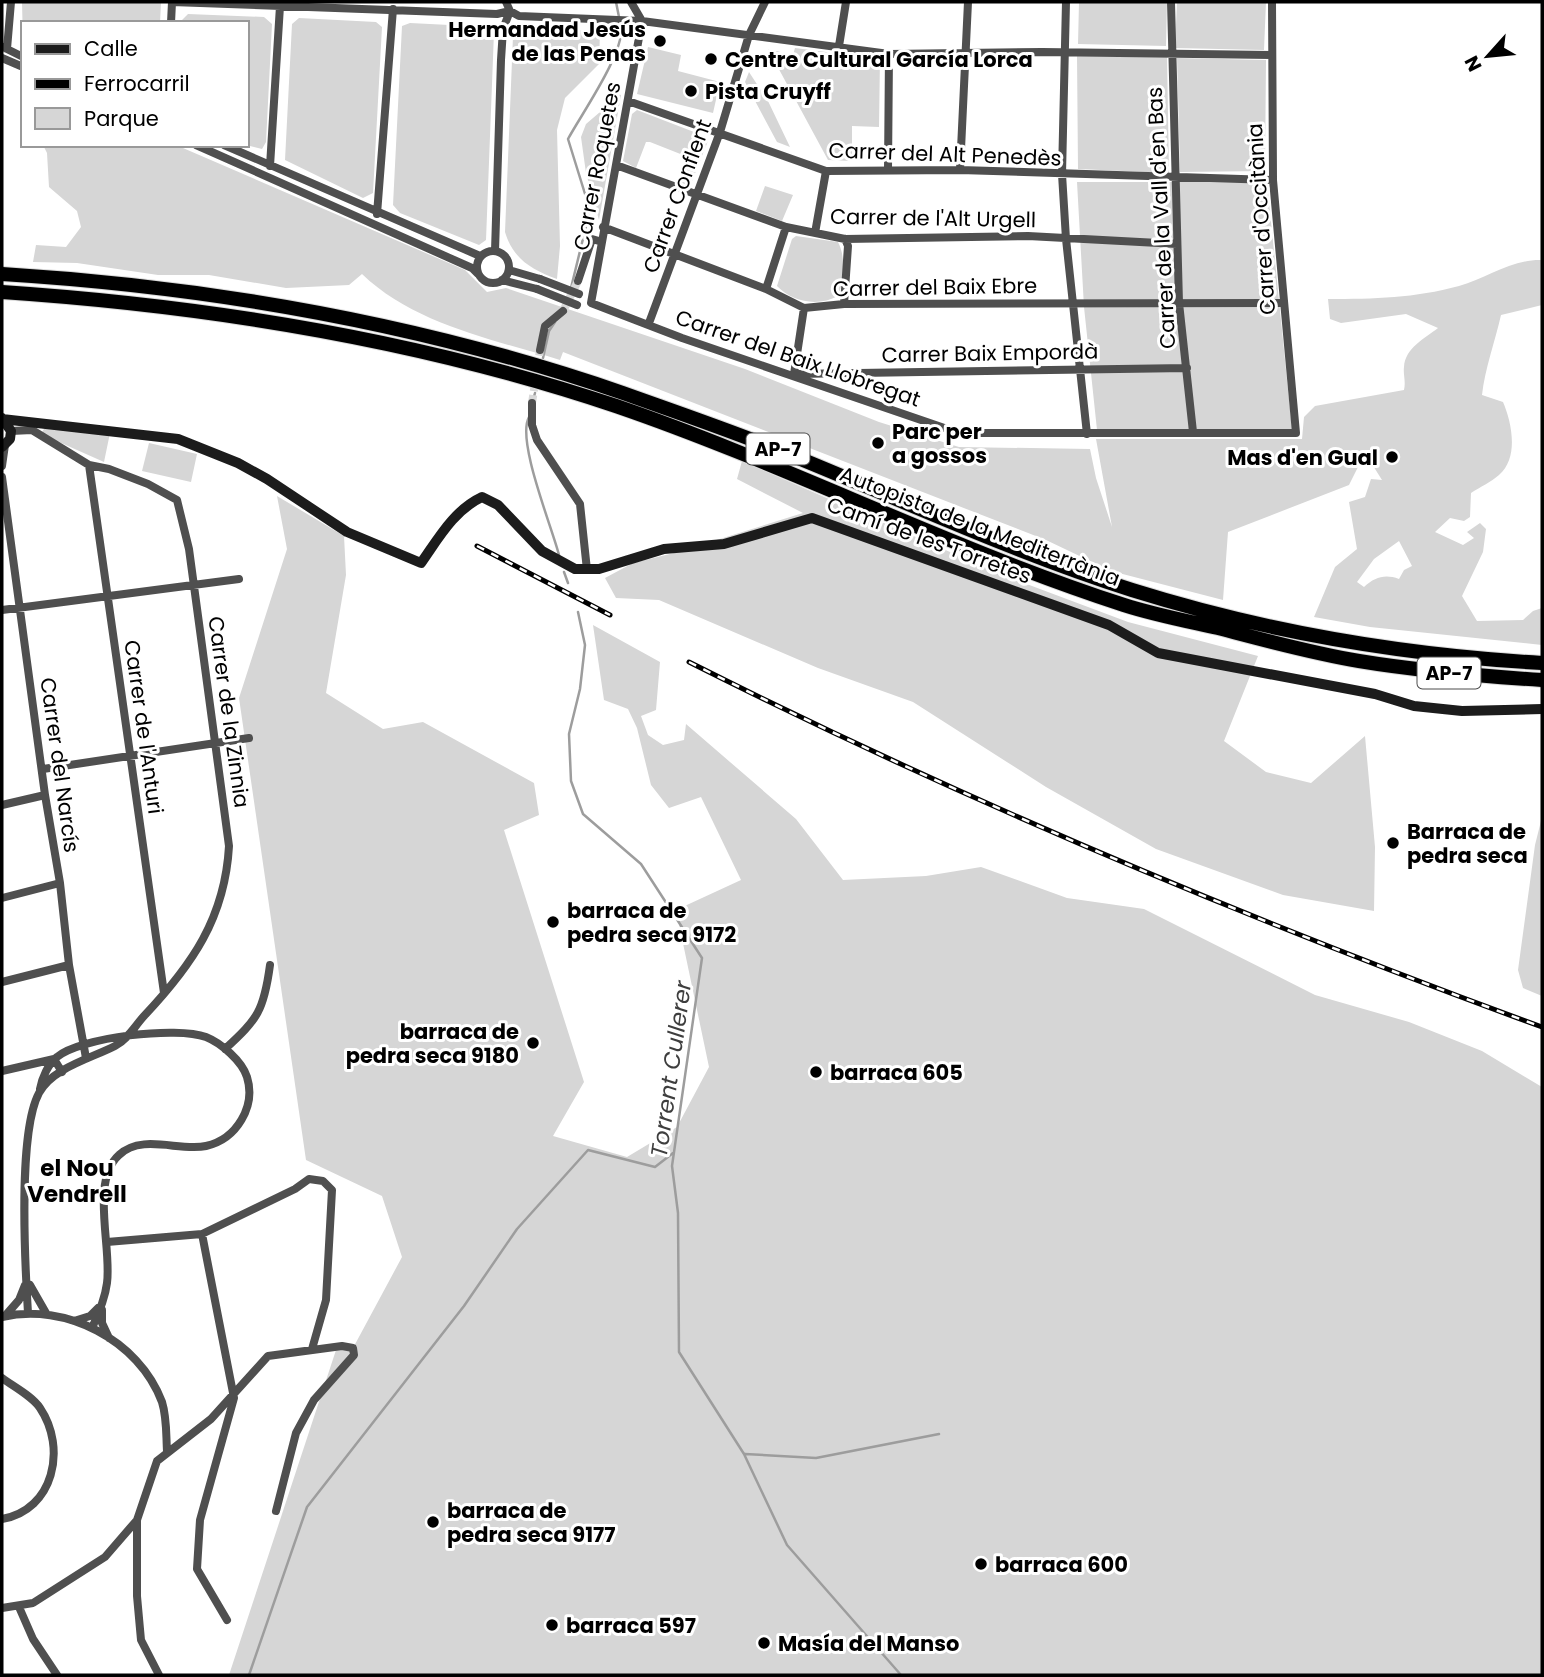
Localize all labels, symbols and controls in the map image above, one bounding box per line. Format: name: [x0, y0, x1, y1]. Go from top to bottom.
place label: Hermandad Jesús de las Penas: [448, 15, 646, 68]
legend: [21, 21, 248, 147]
north arrow: [1453, 21, 1523, 91]
marker: Hermandad Jesús de las Penas: [652, 33, 668, 49]
text: Calle: [84, 34, 138, 63]
place label: Centre Cultural García Lorca: [725, 45, 1033, 74]
marker: Centre Cultural García Lorca: [703, 51, 719, 67]
text: N: [1458, 51, 1489, 76]
text: Ferrocarril: [84, 69, 190, 98]
place label: Pista Cruyff: [705, 77, 831, 106]
street label: Carrer Roquetes: [566, 79, 628, 253]
marker: Pista Cruyff: [683, 83, 699, 99]
street label: Carrer de la Vall d'en Bas: [1140, 86, 1182, 350]
text: Parque: [84, 104, 159, 133]
street label: Carrer Conflent: [636, 115, 718, 277]
street label: Carrer d'Occitània: [1240, 122, 1282, 316]
street label: Carrer del Alt Penedès: [828, 135, 1062, 173]
street label: Carrer de l'Alt Urgell: [830, 202, 1036, 234]
street label: Carrer del Baix Ebre: [833, 271, 1037, 303]
street label: Carrer del Baix Llobregat: [672, 302, 924, 414]
street label: Carrer Baix Empordà: [881, 337, 1099, 369]
place label: Parc per a gossos: [892, 417, 987, 470]
road number: AP-7: [746, 433, 810, 464]
marker: Parc per a gossos: [870, 435, 886, 451]
place label: Mas d'en Gual: [1227, 443, 1378, 472]
marker: Mas d'en Gual: [1384, 449, 1400, 465]
street label: Autopista de la Mediterrània: [836, 459, 1124, 593]
street label: Camí de les Torretes: [823, 490, 1035, 590]
street label: Carrer de la Zinnia: [201, 614, 257, 810]
street label: Carrer de l'Anturi: [117, 638, 171, 816]
road number: AP-7: [1418, 658, 1480, 688]
street label: Carrer del Narcís: [33, 676, 87, 854]
place label: Barraca de pedra seca: [1407, 817, 1528, 870]
marker: Barraca de pedra seca: [1385, 835, 1401, 851]
place label: barraca de pedra seca 9172: [567, 896, 736, 949]
marker: barraca de pedra seca 9172: [545, 914, 561, 930]
water label: Torrent Cullerer: [643, 977, 699, 1159]
place label: barraca de pedra seca 9180: [346, 1017, 519, 1070]
marker: barraca de pedra seca 9180: [525, 1035, 541, 1051]
place label: barraca 605: [830, 1058, 963, 1087]
marker: barraca 605: [808, 1064, 824, 1080]
district label: el Nou Vendrell: [27, 1152, 127, 1210]
place label: barraca de pedra seca 9177: [447, 1496, 616, 1549]
marker: barraca de pedra seca 9177: [425, 1514, 441, 1530]
place label: barraca 600: [995, 1550, 1128, 1579]
marker: barraca 600: [973, 1556, 989, 1572]
place label: barraca 597: [566, 1611, 696, 1640]
marker: barraca 597: [544, 1617, 560, 1633]
place label: Masía del Manso: [778, 1629, 959, 1658]
marker: Masía del Manso: [756, 1635, 772, 1651]

